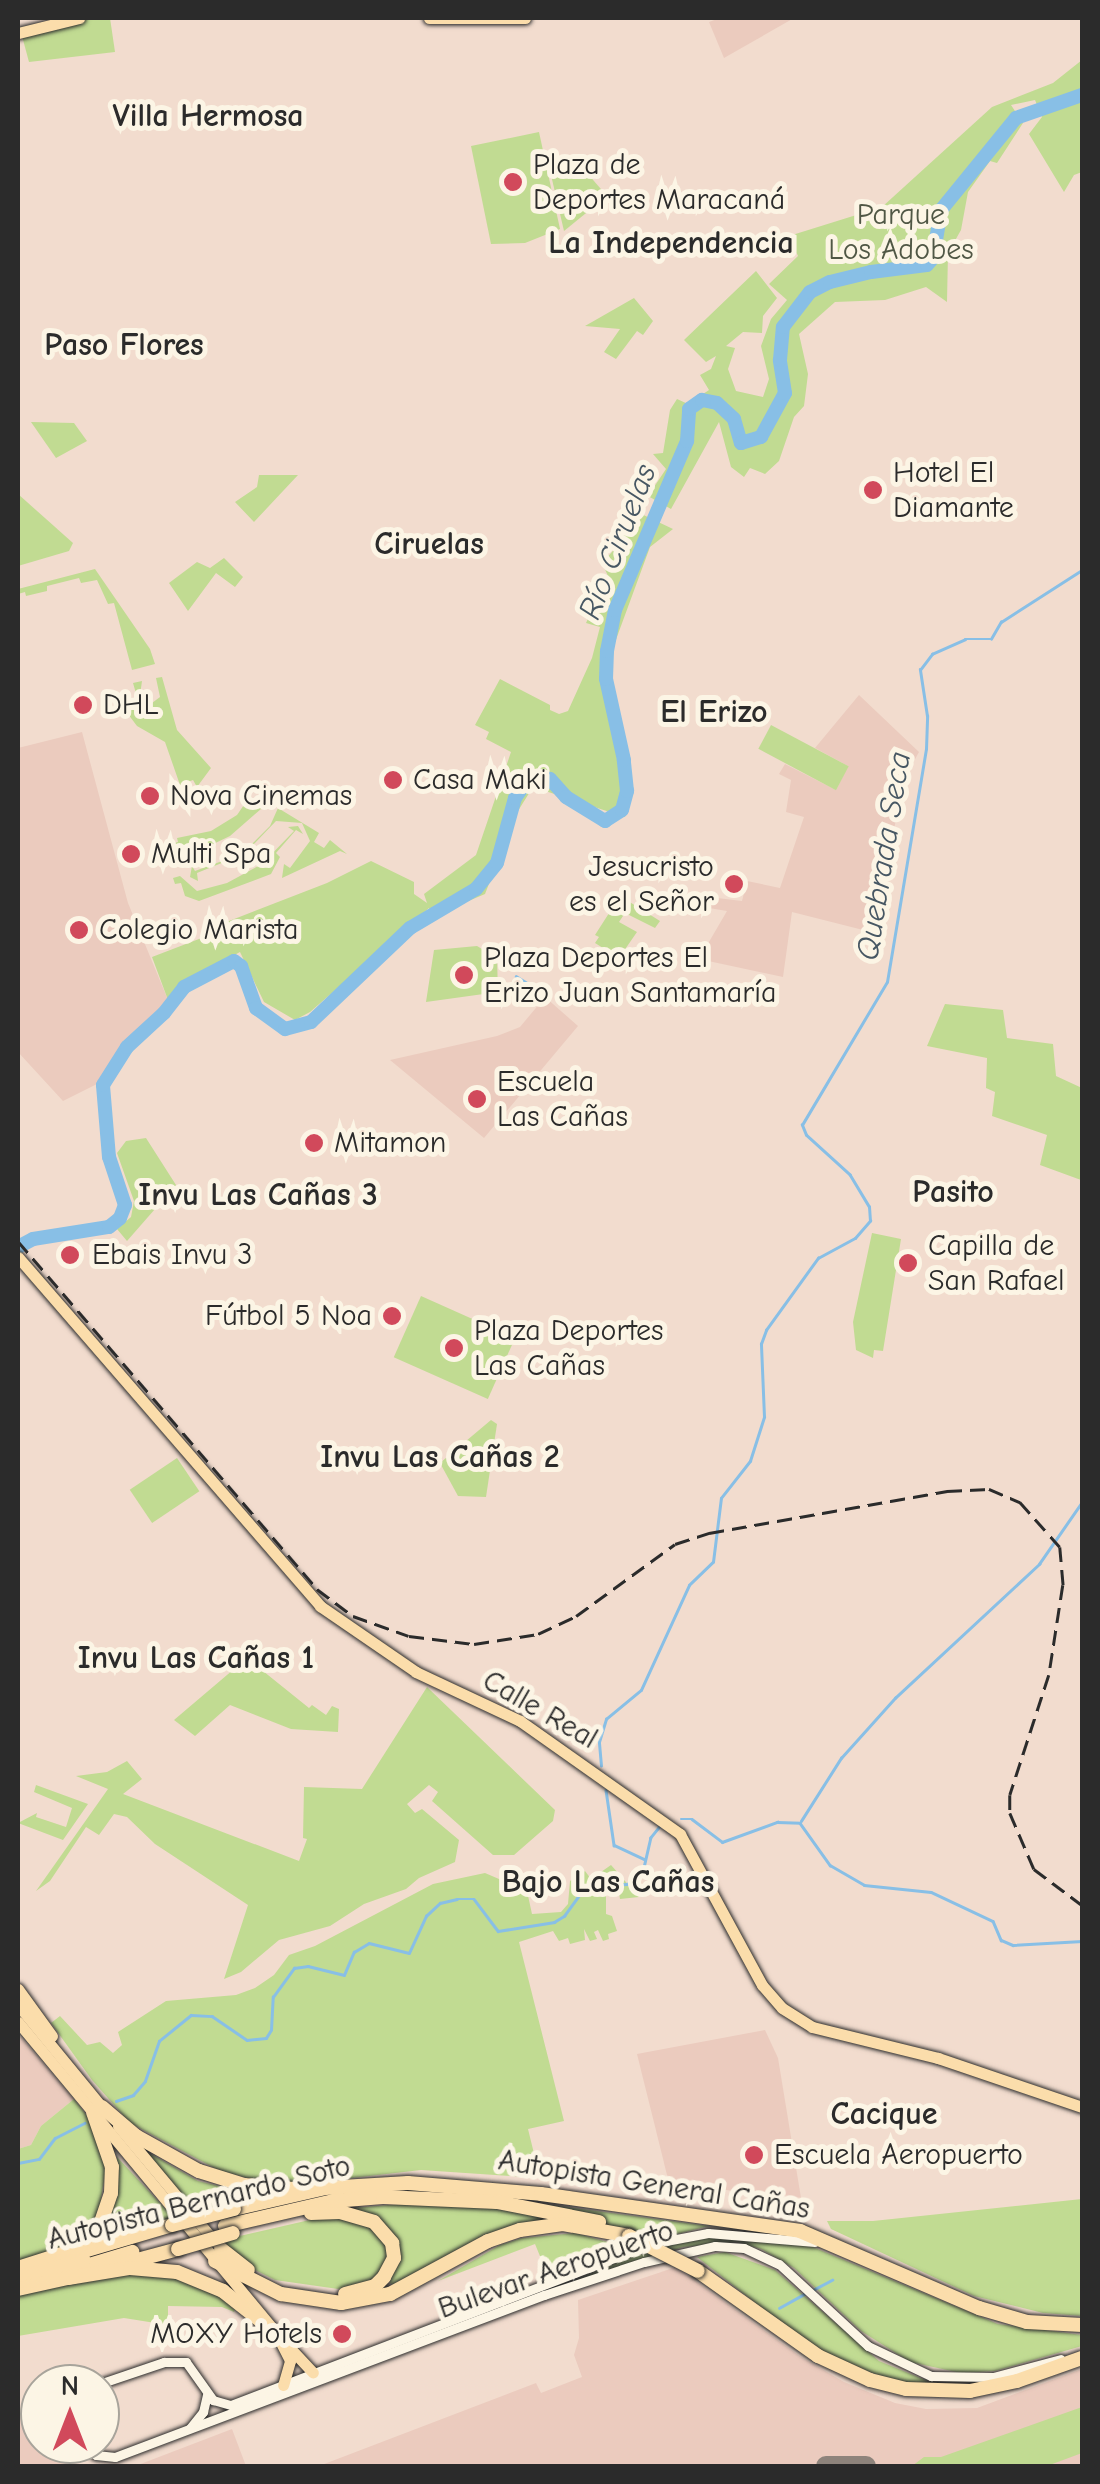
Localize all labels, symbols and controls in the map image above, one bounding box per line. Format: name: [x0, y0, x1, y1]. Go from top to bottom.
district label: Villa Hermosa: [112, 97, 304, 135]
place label: Plaza de Deportes Maracaná: [533, 147, 785, 218]
marker: Plaza de Deportes Maracaná: [502, 171, 524, 193]
park label: Parque Los Adobes: [828, 197, 974, 268]
district label: La Independencia: [548, 224, 794, 262]
district label: Paso Flores: [44, 326, 204, 364]
place label: Hotel El Diamante: [893, 455, 1014, 526]
water label: Río Ciruelas: [571, 459, 665, 625]
marker: Hotel El Diamante: [862, 479, 884, 501]
district label: Ciruelas: [374, 525, 484, 563]
place label: DHL: [103, 687, 159, 723]
district label: El Erizo: [660, 693, 768, 731]
marker: DHL: [72, 694, 94, 716]
water label: Quebrada Seca: [849, 749, 919, 963]
place label: Casa Maki: [413, 762, 547, 798]
marker: Casa Maki: [382, 769, 404, 791]
place label: Nova Cinemas: [170, 778, 352, 814]
marker: Nova Cinemas: [139, 785, 161, 807]
place label: Multi Spa: [151, 836, 271, 872]
marker: Multi Spa: [120, 843, 142, 865]
place label: Jesucristo es el Señor: [569, 849, 714, 920]
marker: Jesucristo es el Señor: [723, 873, 745, 895]
place label: Colegio Marista: [99, 912, 298, 948]
marker: Colegio Marista: [68, 919, 90, 941]
place label: Plaza Deportes El Erizo Juan Santamaría: [484, 940, 776, 1010]
marker: Plaza Deportes El Erizo Juan Santamaría: [453, 964, 475, 986]
place label: Escuela Las Cañas: [497, 1064, 628, 1134]
marker: Escuela Las Cañas: [466, 1088, 488, 1110]
place label: Mitamon: [334, 1125, 446, 1161]
marker: Mitamon: [303, 1132, 325, 1154]
district label: Pasito: [912, 1173, 994, 1211]
district label: Invu Las Cañas 3: [138, 1176, 378, 1214]
place label: Capilla de San Rafael: [928, 1228, 1065, 1298]
place label: Ebais Invu 3: [92, 1237, 252, 1273]
marker: Ebais Invu 3: [57, 1242, 83, 1268]
marker: Capilla de San Rafael: [897, 1252, 919, 1274]
place label: Fútbol 5 Noa: [205, 1298, 372, 1334]
marker: Fútbol 5 Noa: [381, 1305, 403, 1327]
place label: Plaza Deportes Las Cañas: [474, 1313, 664, 1384]
marker: Plaza Deportes Las Cañas: [443, 1337, 465, 1359]
district label: Invu Las Cañas 2: [320, 1438, 560, 1476]
district label: Invu Las Cañas 1: [78, 1639, 314, 1677]
street label: Calle Real: [476, 1663, 604, 1757]
district label: Bajo Las Cañas: [502, 1863, 714, 1901]
district label: Cacique: [831, 2095, 937, 2133]
place label: Escuela Aeropuerto: [774, 2137, 1023, 2173]
street label: Autopista General Cañas: [496, 2143, 812, 2227]
marker: Escuela Aeropuerto: [743, 2144, 765, 2166]
street label: Autopista Bernardo Soto: [44, 2148, 354, 2258]
street label: Bulevar Aeropuerto: [434, 2213, 678, 2327]
place label: MOXY Hotels: [150, 2316, 322, 2352]
marker: MOXY Hotels: [331, 2323, 353, 2345]
north arrow: [20, 2364, 120, 2464]
text: N: [61, 2370, 79, 2402]

